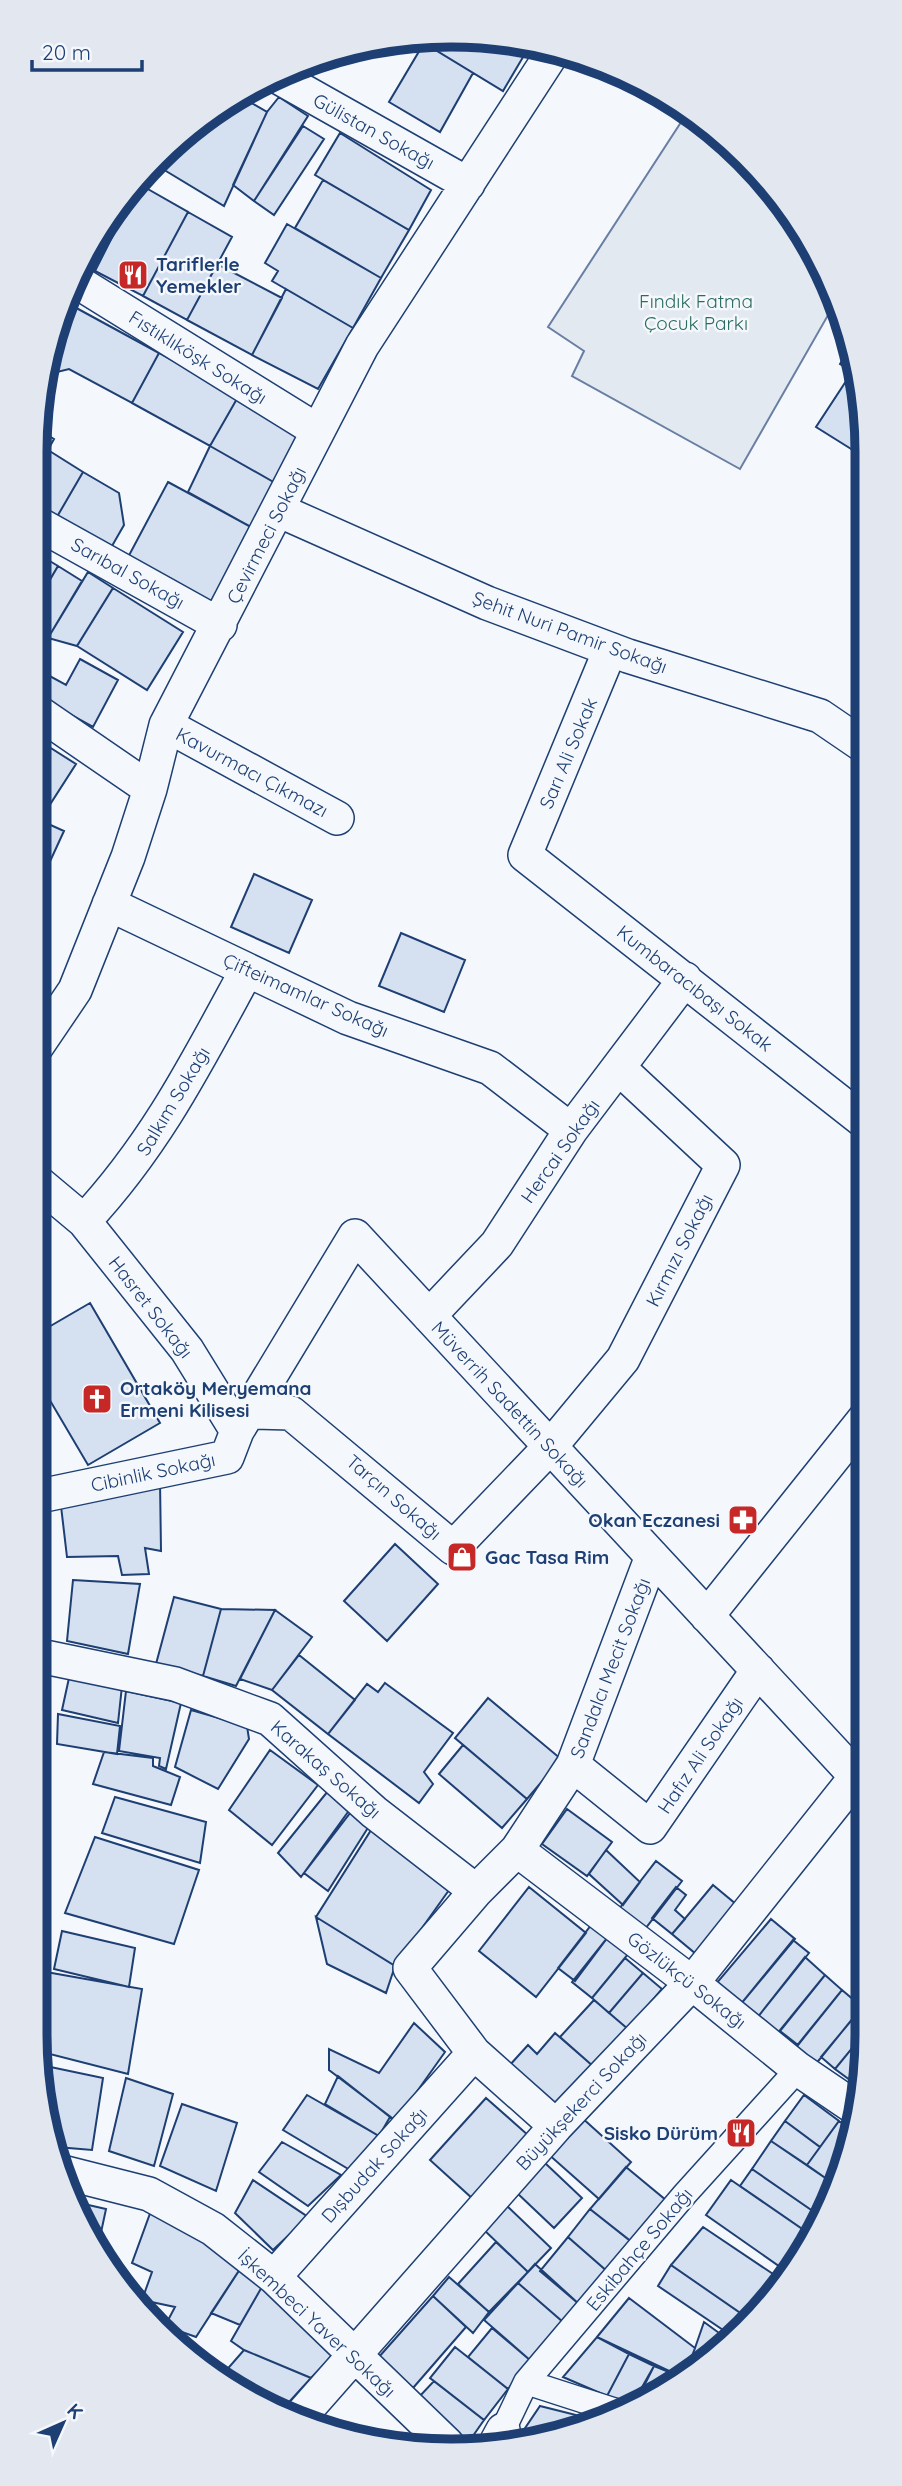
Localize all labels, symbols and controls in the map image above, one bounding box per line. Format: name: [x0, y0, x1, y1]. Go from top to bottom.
scale bar: [32, 28, 142, 72]
text: 20 m: [42, 39, 91, 65]
street label: Gülistan Sokağı: [309, 88, 439, 174]
place label: Tariflerle Yemekler: [156, 252, 242, 298]
restaurant icon: Tariflerle Yemekler: [116, 258, 150, 292]
park label: Fındık Fatma Çocuk Parkı: [639, 289, 753, 335]
street label: Fıstıklıköşk Sokağı: [125, 305, 271, 409]
street label: Çevirmeci Sokağı: [221, 462, 311, 608]
street label: Sarıbal Sokağı: [67, 532, 189, 614]
street label: Şehit Nuri Pamir Sokağı: [469, 586, 671, 678]
street label: Sarı Ali Sokak: [534, 694, 602, 812]
street label: Kavurmacı Çıkmazı: [172, 722, 332, 822]
street label: Kumbaracıbaşı Sokak: [612, 920, 778, 1056]
street label: Çifteimamlar Sokağı: [219, 948, 393, 1042]
street label: Salkım Sokağı: [131, 1042, 215, 1160]
street label: Hercai Sokağı: [515, 1094, 605, 1208]
street label: Kırmızı Sokağı: [640, 1189, 718, 1311]
street label: Hasret Sokağı: [104, 1251, 198, 1363]
street label: Müverrih Sadettin Sokağı: [426, 1316, 594, 1492]
place label: Ortaköy Meryemana Ermeni Kilisesi: [120, 1376, 312, 1422]
church icon: Ortaköy Meryemana Ermeni Kilisesi: [80, 1382, 114, 1416]
street label: Cibinlik Sokağı: [89, 1447, 217, 1497]
street label: Tarçın Sokağı: [342, 1449, 446, 1545]
pharmacy icon: Okan Eczanesi: [726, 1503, 760, 1537]
place label: Okan Eczanesi: [588, 1508, 720, 1532]
shop icon: Gac Tasa Rim: [445, 1540, 479, 1574]
place label: Gac Tasa Rim: [485, 1545, 609, 1569]
street label: Sandalcı Mecit Sokağı: [565, 1574, 655, 1762]
street label: Hafız Ali Sokağı: [652, 1692, 748, 1818]
street label: Karakaş Sokağı: [266, 1715, 386, 1823]
street label: Gözlükçü Sokağı: [623, 1926, 751, 2034]
street label: Büyükşekerci Sokağı: [511, 2027, 651, 2175]
street label: Dışbudak Sokağı: [316, 2102, 432, 2228]
restaurant icon: Sisko Dürüm: [724, 2116, 758, 2150]
place label: Sisko Dürüm: [604, 2121, 718, 2145]
street label: Eskibahçe Sokağı: [581, 2183, 697, 2315]
street label: İşkembeci Yaver Sokağı: [233, 2244, 401, 2402]
north arrow: [28, 2388, 98, 2458]
text: K: [62, 2398, 88, 2424]

